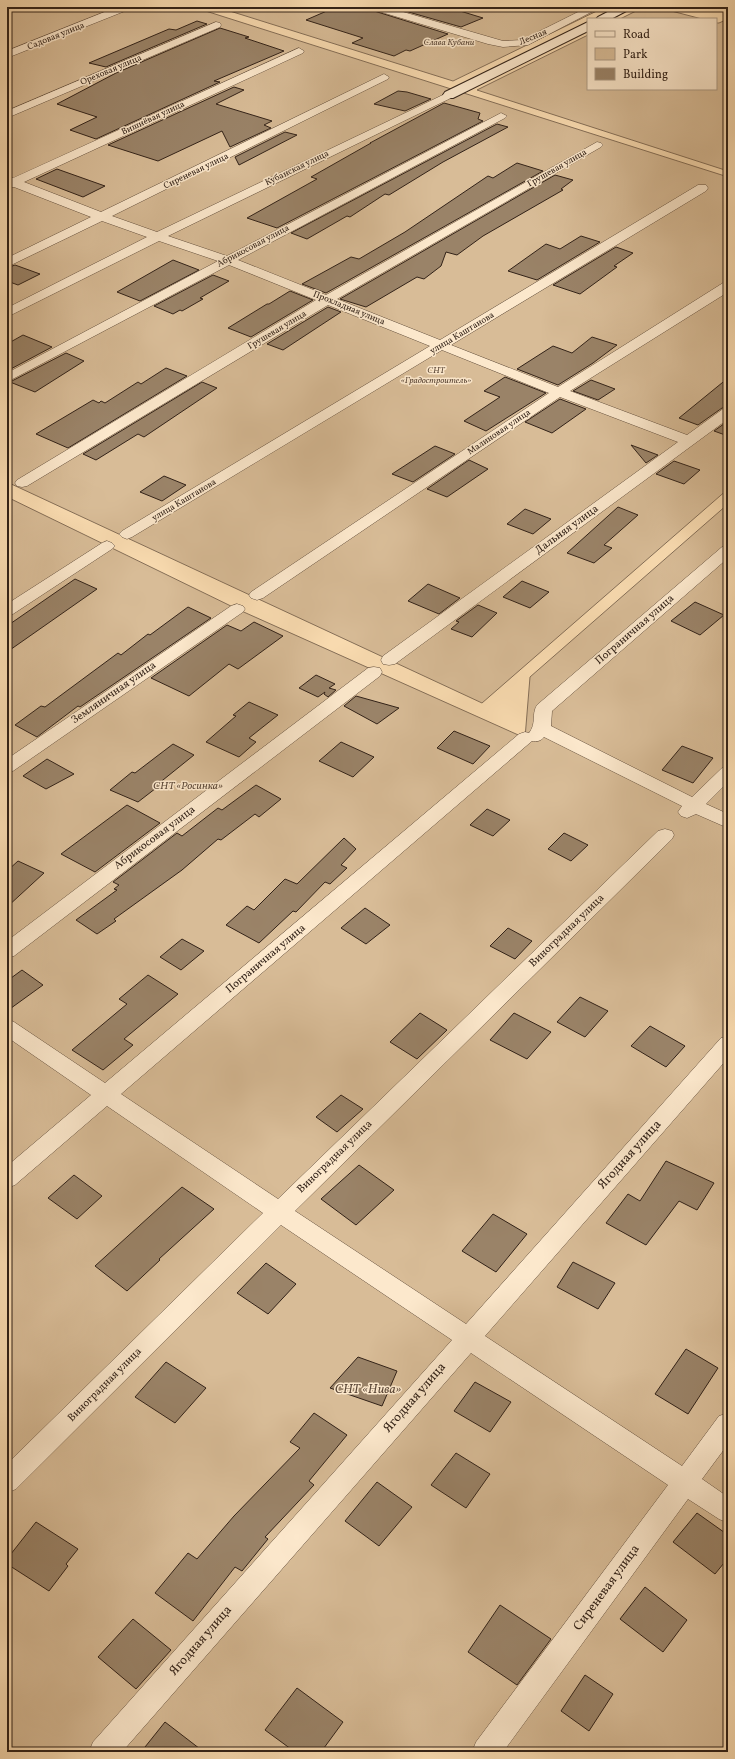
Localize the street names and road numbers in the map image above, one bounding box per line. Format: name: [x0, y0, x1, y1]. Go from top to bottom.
street label: Садовая улица: [25, 18, 87, 53]
street label: Лесная: [517, 25, 549, 49]
street label: Ореховая улица: [78, 51, 144, 89]
street label: Вишнёвая улица: [119, 97, 187, 138]
street label: Грушевая улица: [525, 145, 590, 190]
street label: Кубанская улица: [263, 147, 332, 189]
street label: Сиреневая улица: [161, 149, 231, 192]
street label: Абрикосовая улица: [214, 221, 292, 271]
street label: Прохладная улица: [311, 288, 388, 329]
street label: Грушевая улица: [245, 307, 309, 353]
street label: улица Каштанова: [427, 308, 497, 357]
street label: Малиновая улица: [465, 406, 534, 458]
street label: улица Каштанова: [149, 475, 219, 524]
street label: Дальняя улица: [532, 501, 602, 558]
street label: Пограничная улица: [592, 591, 678, 669]
street label: Земляничная улица: [69, 658, 160, 728]
street label: Абрикосовая улица: [111, 802, 199, 874]
street label: Виноградная улица: [526, 891, 608, 971]
street label: Пограничная улица: [223, 921, 310, 997]
street label: Ягодная улица: [594, 1116, 666, 1194]
street label: Виноградная улица: [294, 1117, 376, 1197]
street label: Виноградная улица: [65, 1344, 146, 1425]
street label: Ягодная улица: [379, 1359, 451, 1437]
street label: Сиреневая улица: [570, 1541, 644, 1635]
street label: Ягодная улица: [165, 1602, 237, 1680]

